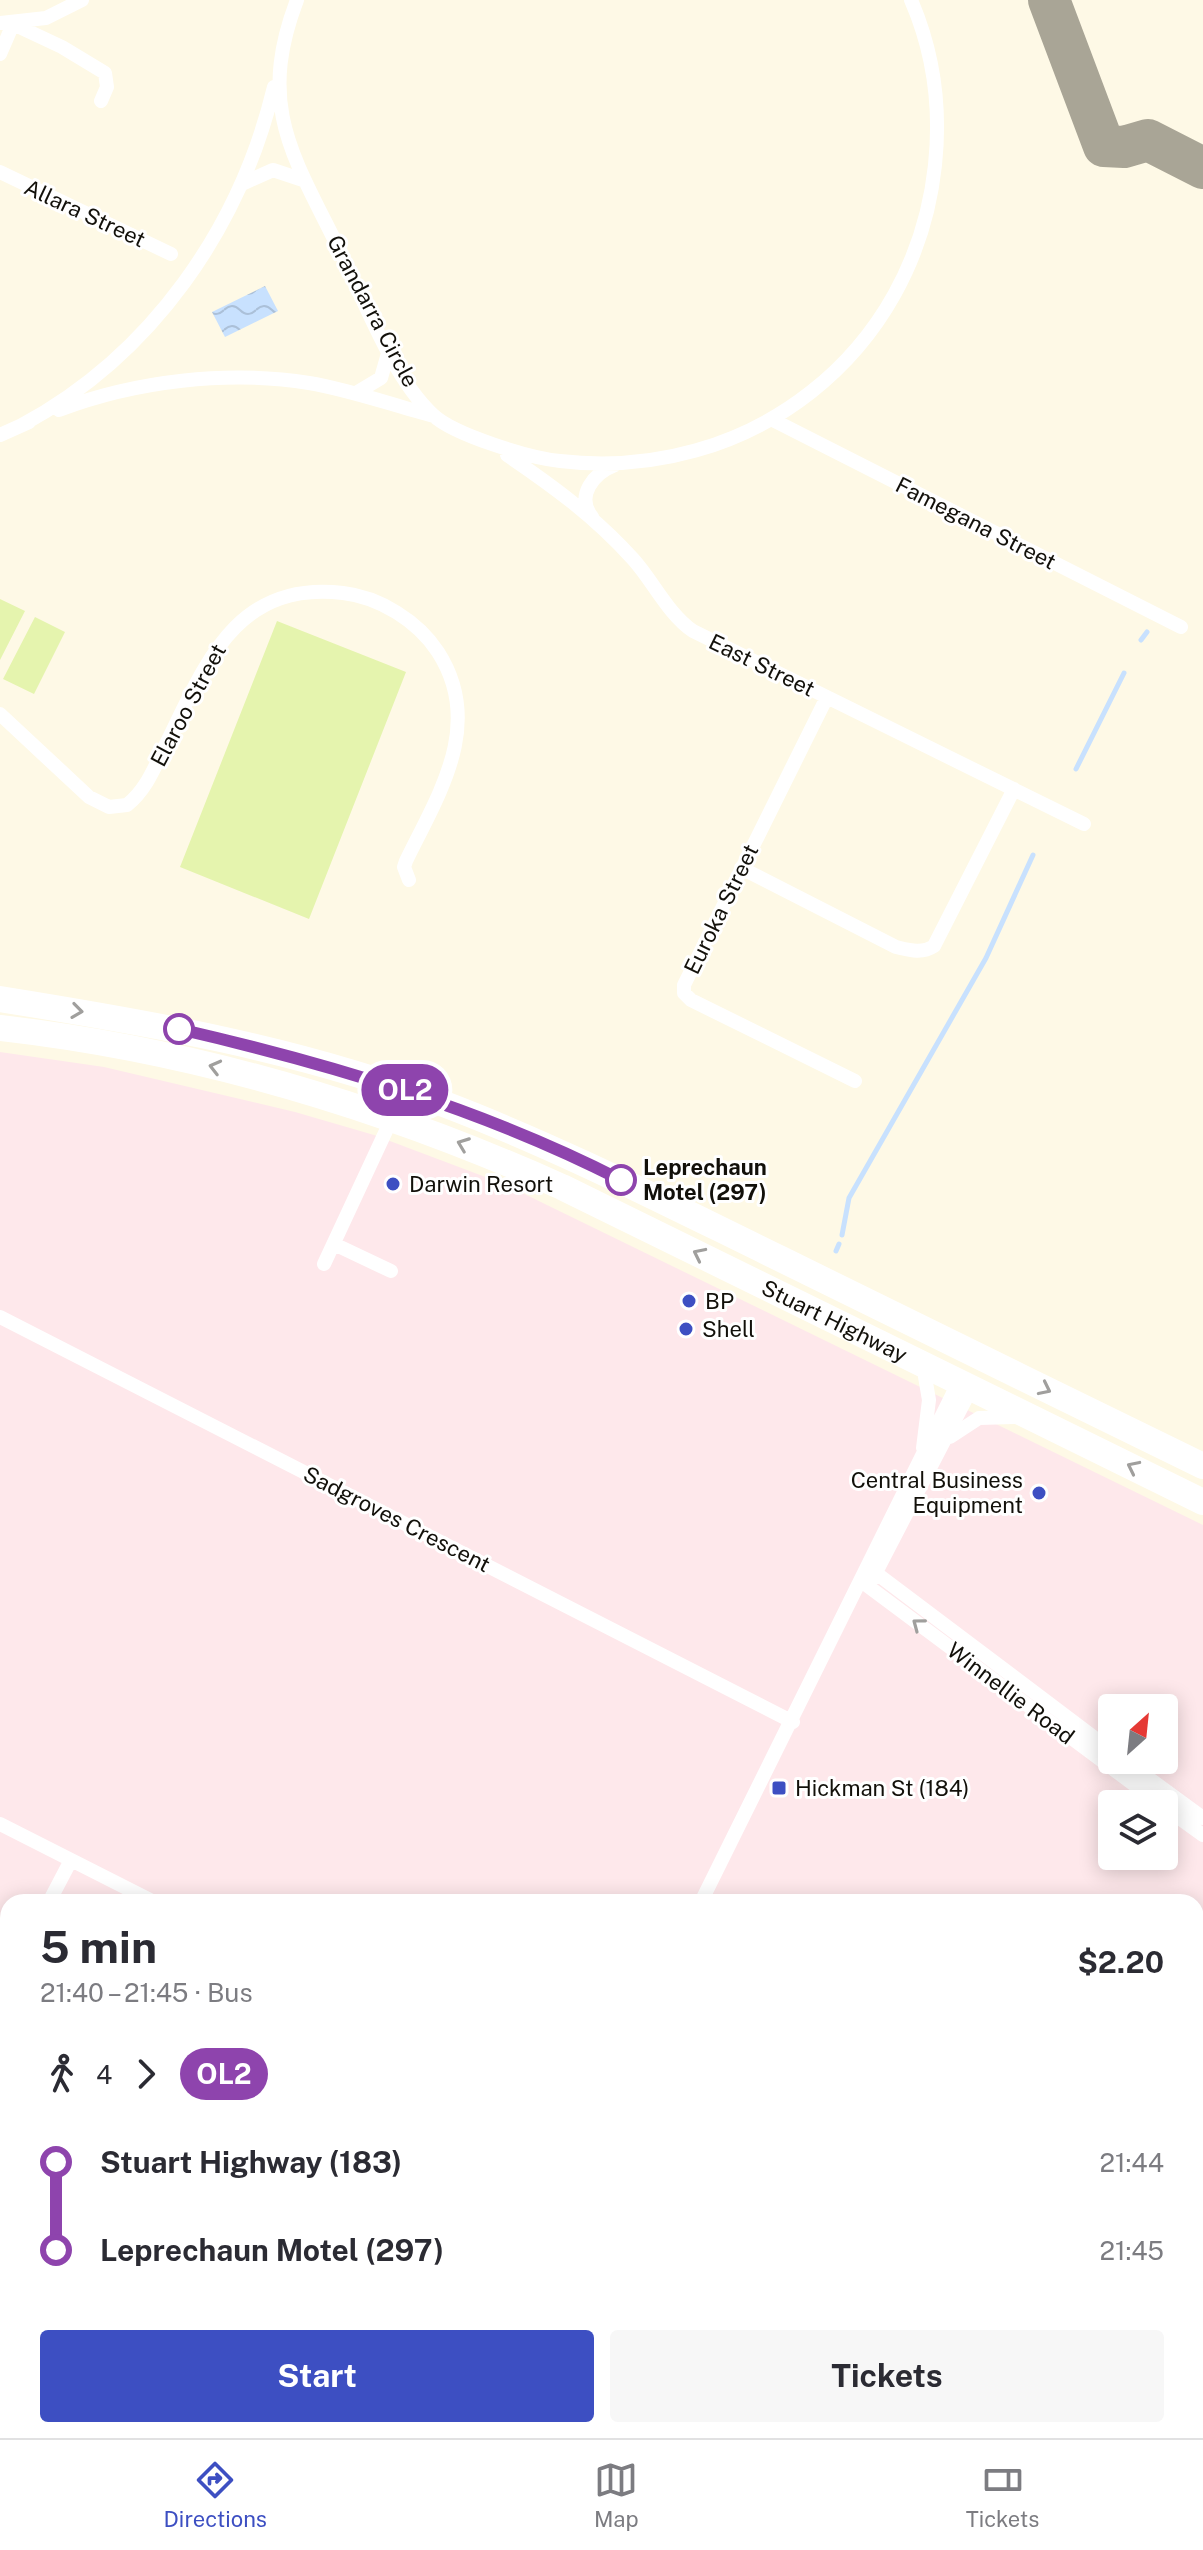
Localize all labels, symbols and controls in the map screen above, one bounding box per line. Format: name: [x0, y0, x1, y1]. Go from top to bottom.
street label: Allara Street: [20, 174, 150, 252]
street label: Grandarra Circle: [322, 231, 424, 391]
street label: Famegana Street: [892, 471, 1060, 575]
street label: East Street: [705, 628, 819, 702]
street label: Elaroo Street: [145, 639, 231, 771]
street label: Euroka Street: [678, 840, 764, 978]
one-way arrow: [70, 1002, 84, 1019]
unlabelled marker: [164, 1014, 194, 1044]
one-way arrow: [209, 1059, 222, 1076]
line badge: OL2: [359, 1064, 451, 1116]
text: OL2: [377, 1073, 433, 1106]
one-way arrow: [457, 1137, 471, 1154]
place label: Leprechaun Motel (297): [643, 1154, 767, 1205]
marker: Leprechaun Motel (297): [606, 1165, 636, 1195]
place label: Darwin Resort: [409, 1171, 553, 1197]
marker: Darwin Resort: [384, 1175, 402, 1193]
one-way arrow: [692, 1248, 707, 1264]
street label: Stuart Highway: [758, 1274, 912, 1368]
place label: BP: [705, 1288, 734, 1314]
marker: BP: [680, 1292, 698, 1310]
place label: Shell: [702, 1316, 755, 1342]
marker: Shell: [677, 1320, 695, 1338]
one-way arrow: [1036, 1379, 1051, 1394]
street label: Sadgroves Crescent: [299, 1461, 495, 1577]
one-way arrow: [1127, 1462, 1142, 1477]
place label: Central Business Equipment: [851, 1467, 1023, 1518]
marker: Central Business Equipment: [1030, 1484, 1048, 1502]
one-way arrow: [912, 1619, 927, 1634]
street label: Winnellie Road: [942, 1637, 1080, 1749]
north arrow: [1098, 1694, 1178, 1774]
map controls: [1098, 1694, 1178, 1870]
place label: Hickman St (184): [795, 1775, 969, 1801]
marker: Hickman St (184): [770, 1779, 788, 1797]
button: layers: [1098, 1790, 1178, 1870]
text: 5 min: [40, 1921, 157, 1973]
text: $2.20: [1077, 1944, 1164, 1980]
text: 21:40 – 21:45 · Bus: [40, 1977, 253, 2008]
icon: walk: [40, 2052, 84, 2096]
icon: forward: [124, 2052, 168, 2096]
text: OL2: [196, 2057, 252, 2090]
text: 4: [96, 2059, 112, 2090]
text: Stuart Highway (183): [100, 2144, 402, 2180]
text: 21:44: [1100, 2147, 1164, 2178]
text: Leprechaun Motel (297): [100, 2232, 444, 2268]
text: 21:45: [1099, 2235, 1164, 2266]
button: Start: [40, 2330, 594, 2422]
button: Tickets: [610, 2330, 1164, 2422]
tab: Directions: [164, 2458, 267, 2532]
tab: Map: [594, 2458, 639, 2532]
tab: Tickets: [966, 2458, 1039, 2532]

